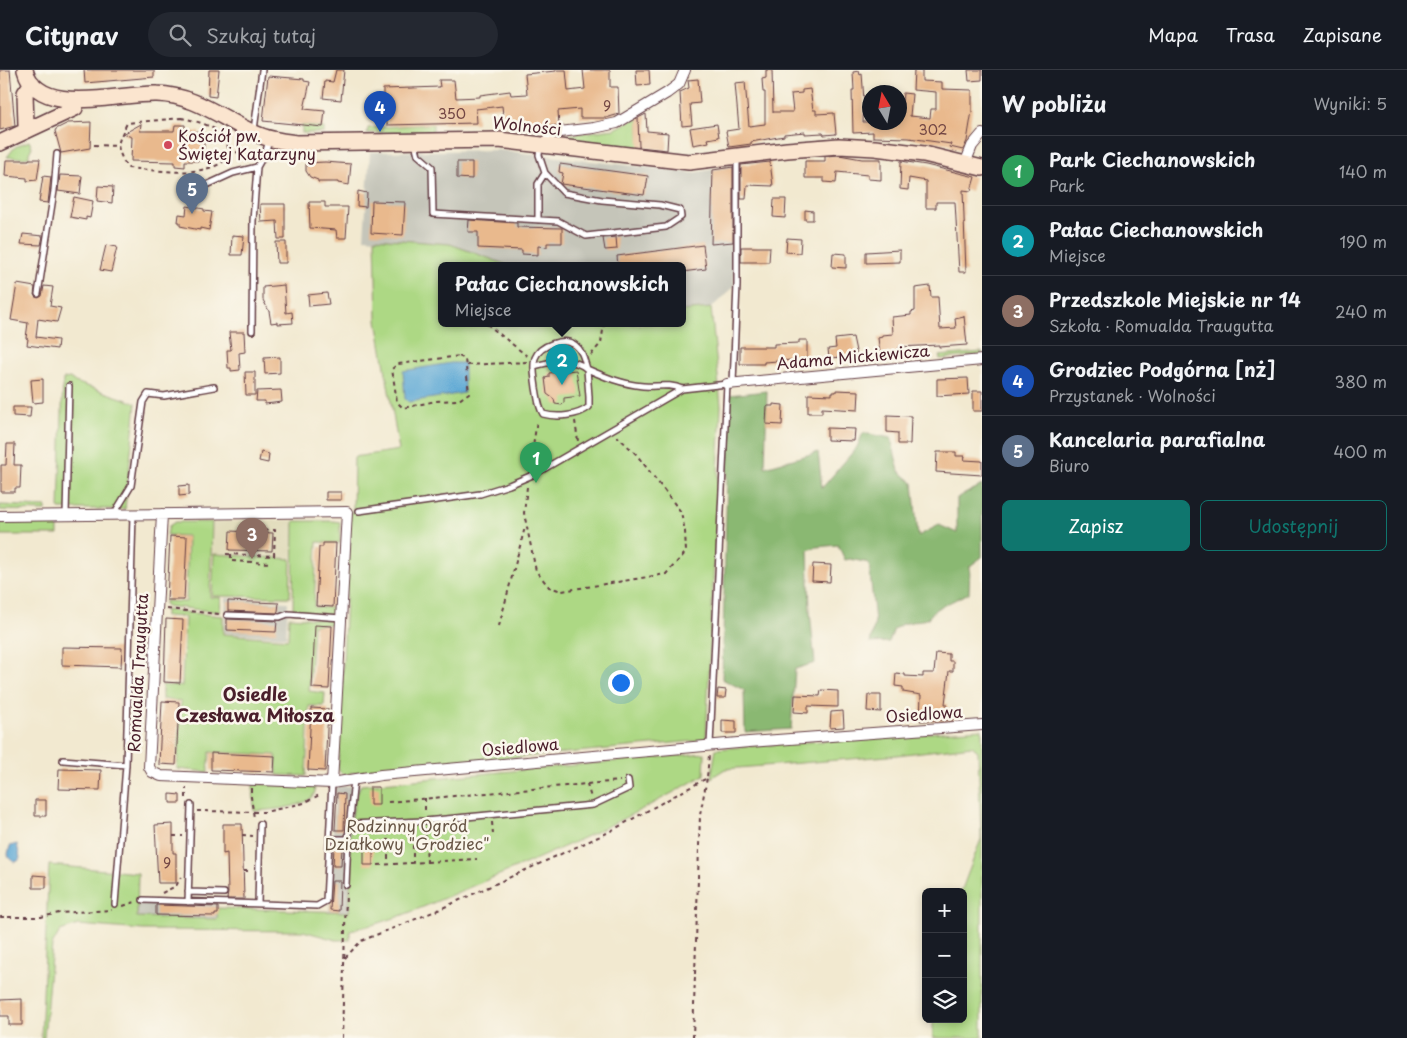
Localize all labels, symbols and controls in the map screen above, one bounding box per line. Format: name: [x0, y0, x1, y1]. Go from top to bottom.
search box: [148, 12, 498, 57]
text: Citynav: [25, 17, 118, 53]
icon: search: [166, 21, 194, 49]
text: Szukaj tutaj: [206, 21, 316, 49]
text: Mapa: [1148, 21, 1198, 48]
text: Trasa: [1226, 21, 1275, 48]
text: Zapisane: [1303, 21, 1382, 48]
north arrow: [862, 85, 907, 130]
text: W pobliżu: [1002, 87, 1107, 119]
pin: 4: [364, 91, 396, 132]
text: Wyniki: 5: [1314, 91, 1387, 115]
house number: 9: [603, 95, 611, 116]
house number: 350: [438, 103, 466, 124]
street label: Wolności: [492, 109, 563, 141]
house number: 302: [919, 119, 948, 140]
place label: Kościół pw. Świętej Katarzyny: [178, 123, 316, 165]
marker: Kościół pw. Świętej Katarzyny: [162, 139, 174, 151]
text: Park Ciechanowskich: [1049, 145, 1255, 173]
text: 1: [1014, 159, 1022, 183]
text: 140 m: [1339, 159, 1387, 183]
pin: 5: [176, 173, 208, 214]
text: Park: [1049, 173, 1085, 197]
text: Pałac Ciechanowskich: [1049, 215, 1264, 243]
text: 2: [1012, 229, 1024, 253]
text: 190 m: [1339, 229, 1387, 253]
text: Miejsce: [1049, 243, 1106, 267]
popup: [438, 262, 686, 327]
text: Pałac Ciechanowskich: [455, 269, 669, 297]
text: Przedszkole Miejskie nr 14: [1049, 285, 1301, 313]
text: Miejsce: [455, 297, 511, 321]
text: 3: [1013, 299, 1023, 323]
text: 240 m: [1335, 299, 1387, 323]
text: Szkoła · Romualda Traugutta: [1049, 313, 1273, 337]
street label: Adama Mickiewicza: [775, 337, 931, 375]
pin: 2: [546, 344, 578, 385]
text: Grodziec Podgórna [nż]: [1049, 355, 1275, 383]
text: 4: [1013, 369, 1023, 393]
text: 380 m: [1335, 369, 1387, 393]
text: Przystanek · Wolności: [1049, 383, 1216, 407]
text: Kancelaria parafialna: [1049, 425, 1265, 453]
text: 5: [1013, 439, 1023, 463]
text: 400 m: [1334, 439, 1387, 463]
pin: 1: [520, 442, 552, 483]
text: Biuro: [1049, 453, 1089, 477]
button: Zapisz: [1002, 500, 1190, 551]
button: Udostępnij: [1200, 500, 1387, 551]
pin: 3: [236, 518, 268, 559]
street label: Romualda Traugutta: [121, 593, 153, 753]
your location: [608, 670, 634, 696]
district label: Osiedle Czesława Miłosza: [175, 680, 335, 728]
street label: Osiedlowa: [885, 698, 964, 728]
street label: Osiedlowa: [481, 731, 560, 761]
park label: Rodzinny Ogród Działkowy "Grodziec": [324, 813, 490, 855]
house number: 9: [163, 852, 171, 873]
map controls: [922, 888, 967, 1023]
button: +: [922, 888, 967, 933]
button: −: [922, 933, 967, 978]
button: layers: [922, 978, 967, 1023]

